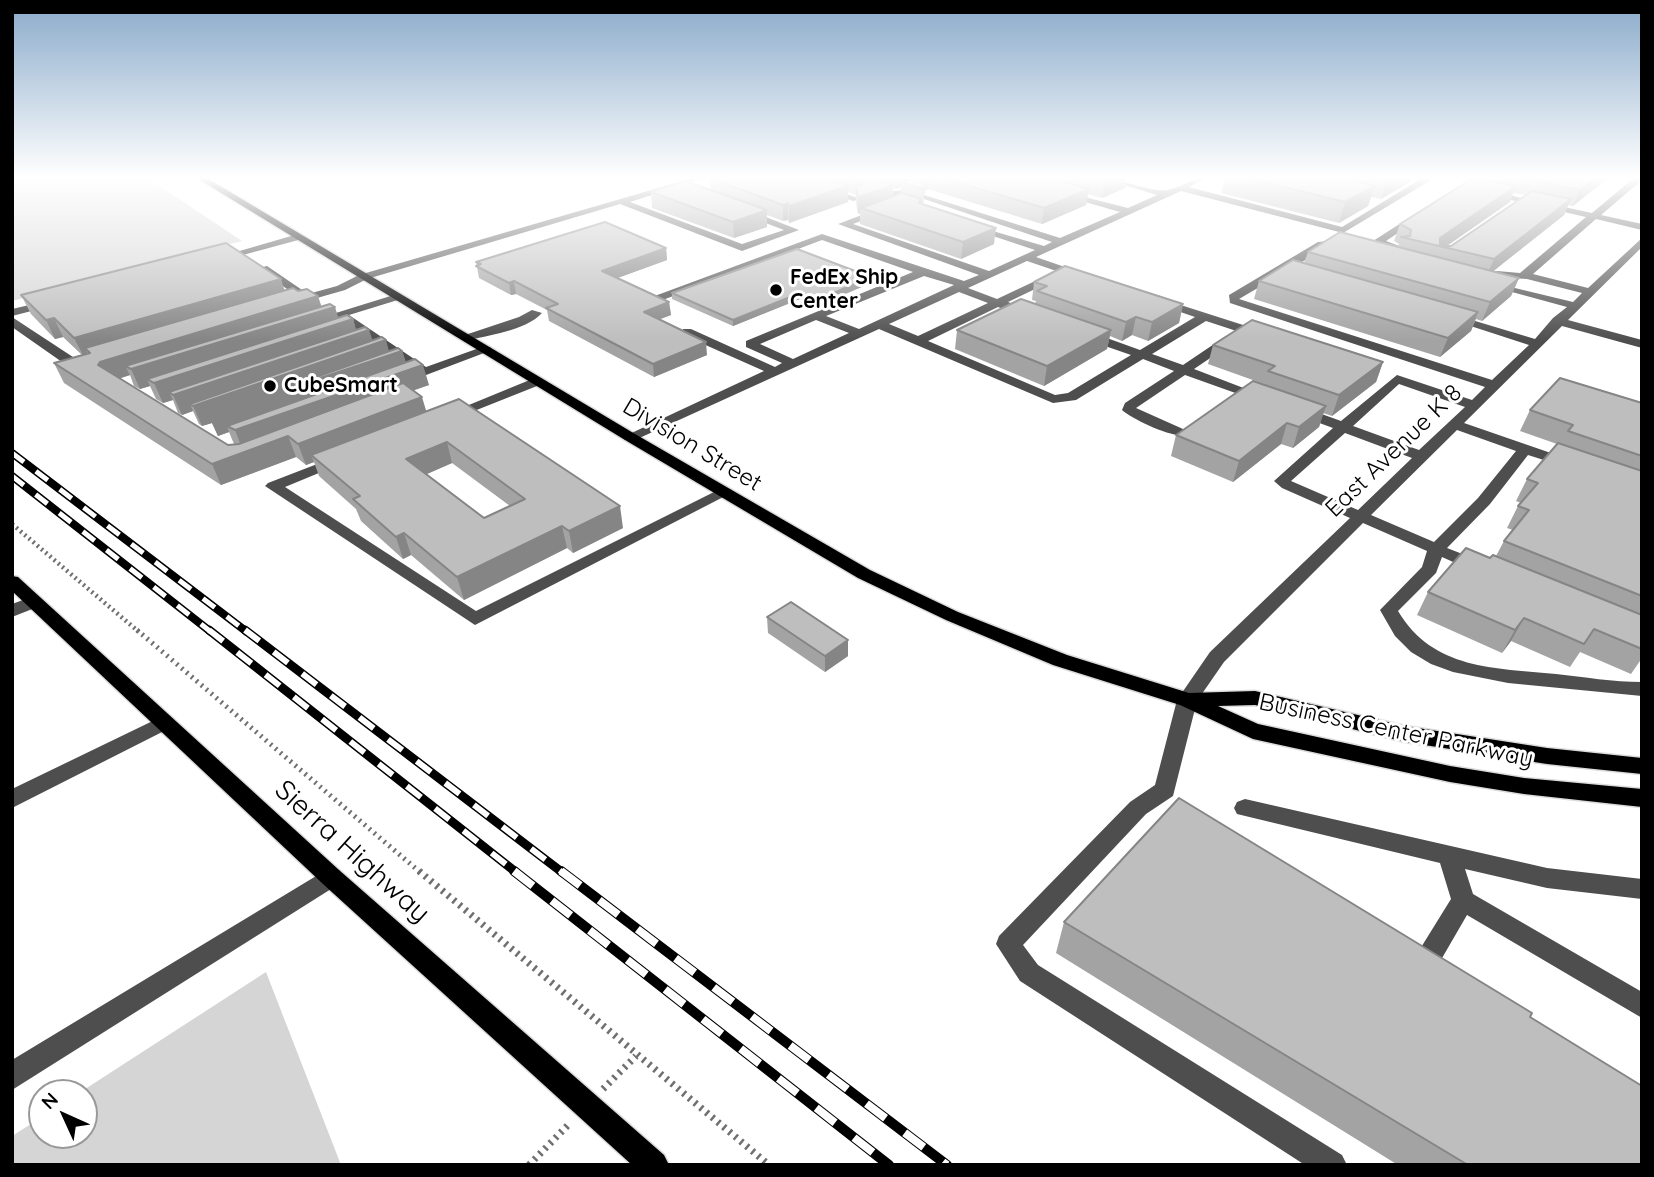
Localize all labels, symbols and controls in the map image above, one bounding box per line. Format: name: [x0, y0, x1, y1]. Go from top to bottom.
place label: FedEx Ship Center: [790, 265, 898, 315]
marker: FedEx Ship Center: [768, 282, 784, 298]
place label: CubeSmart: [284, 373, 398, 399]
marker: CubeSmart: [262, 378, 278, 394]
street label: East Avenue K 8: [1320, 379, 1468, 523]
street label: Division Street: [617, 392, 767, 498]
street label: Business Center Parkway: [1256, 688, 1536, 774]
street label: Sierra Highway: [268, 774, 436, 930]
north arrow: [28, 1079, 98, 1149]
text: N: [36, 1087, 63, 1114]

